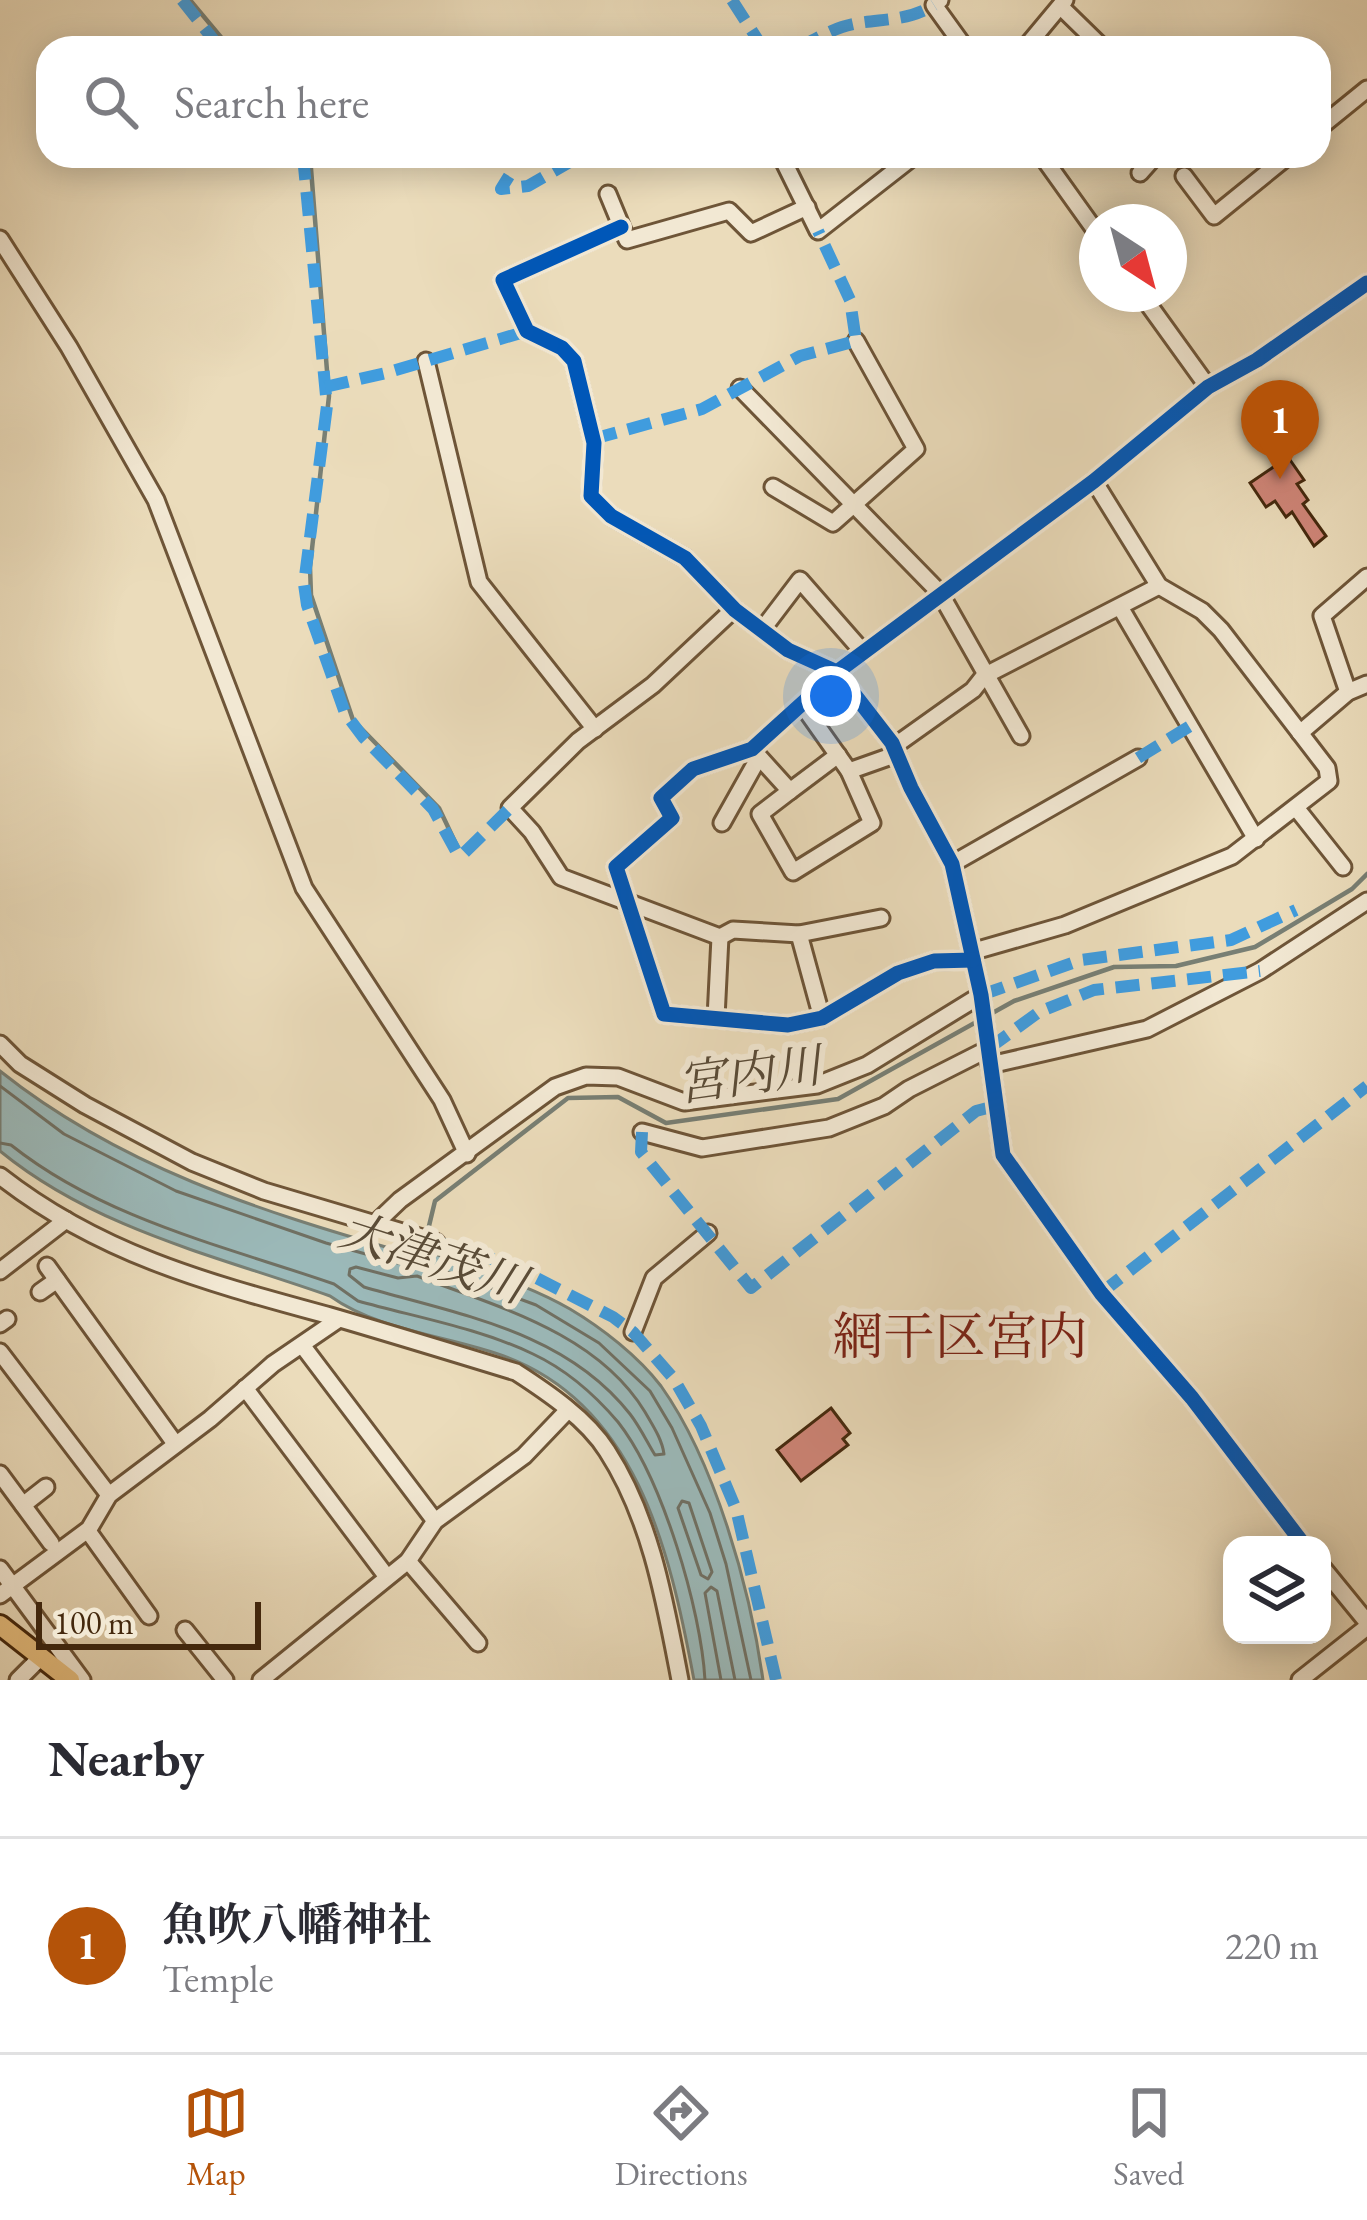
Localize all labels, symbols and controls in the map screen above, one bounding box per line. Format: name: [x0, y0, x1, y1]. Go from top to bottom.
search box: [36, 36, 1331, 168]
icon: search: [78, 69, 144, 135]
text: Search here: [174, 73, 369, 131]
north arrow: [1079, 204, 1187, 312]
pin: 1: [1241, 380, 1319, 479]
your location: [801, 666, 861, 726]
water label: 宮内川: [673, 1033, 830, 1115]
water label: 大津茂川: [332, 1198, 539, 1318]
district label: 網干区宮内: [832, 1303, 1088, 1369]
map controls: [1223, 1536, 1331, 1644]
button: layers: [1223, 1536, 1331, 1644]
scale bar: [36, 1596, 261, 1649]
text: 100 m: [54, 1601, 134, 1644]
text: Nearby: [48, 1725, 204, 1791]
text: 魚吹八幡神社: [162, 1895, 432, 1953]
text: 1: [77, 1920, 97, 1971]
text: 220 m: [1225, 1920, 1319, 1971]
text: Temple: [162, 1953, 274, 2004]
tab: Map: [183, 2080, 249, 2195]
tab: Directions: [615, 2080, 748, 2195]
tab: Saved: [1113, 2080, 1184, 2195]

